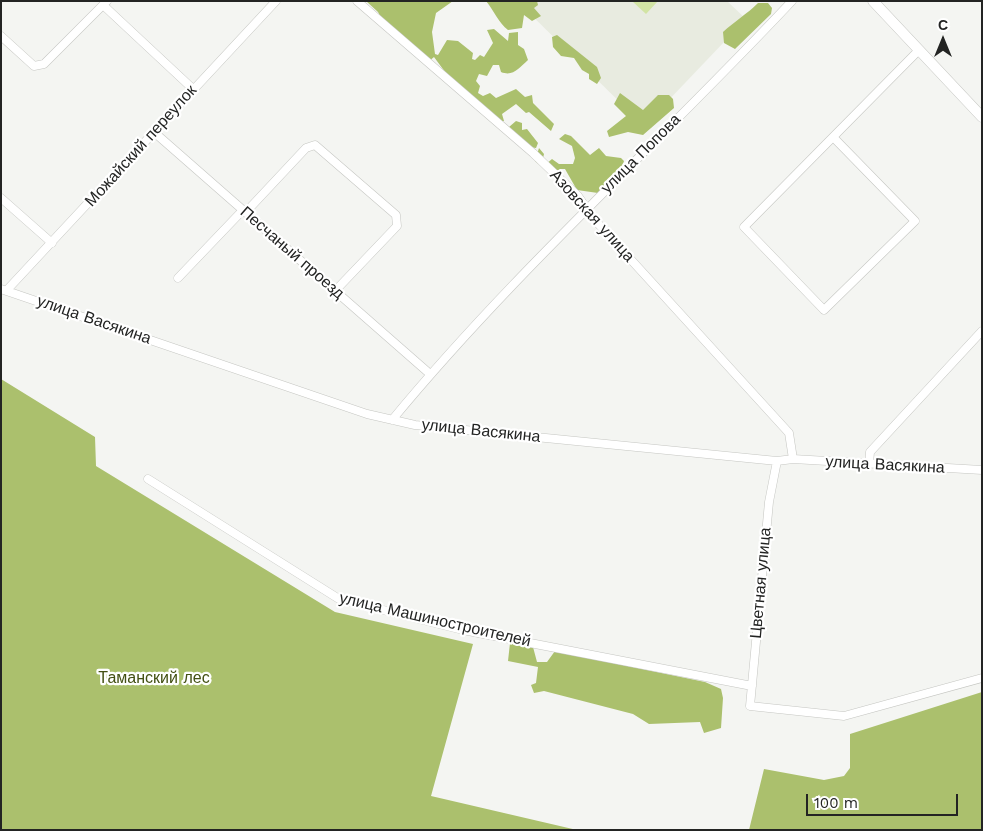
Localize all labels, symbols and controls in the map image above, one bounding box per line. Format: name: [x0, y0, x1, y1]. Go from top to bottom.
north arrow: [918, 15, 968, 65]
text: С: [938, 17, 948, 33]
street label: Можайский переулок: [81, 81, 201, 211]
street label: улица Попова: [597, 110, 685, 198]
street label: Азовская улица: [546, 166, 638, 266]
street label: Песчаный проезд: [236, 203, 348, 303]
street label: улица Васякина: [34, 291, 154, 349]
street label: улица Васякина: [421, 415, 541, 447]
street label: улица Васякина: [825, 452, 945, 478]
street label: Цветная улица: [747, 527, 775, 639]
street label: улица Машиностроителей: [337, 589, 533, 651]
park label: Таманский лес: [98, 668, 210, 688]
scale bar: [808, 784, 960, 816]
text: 100 m: [814, 794, 858, 812]

